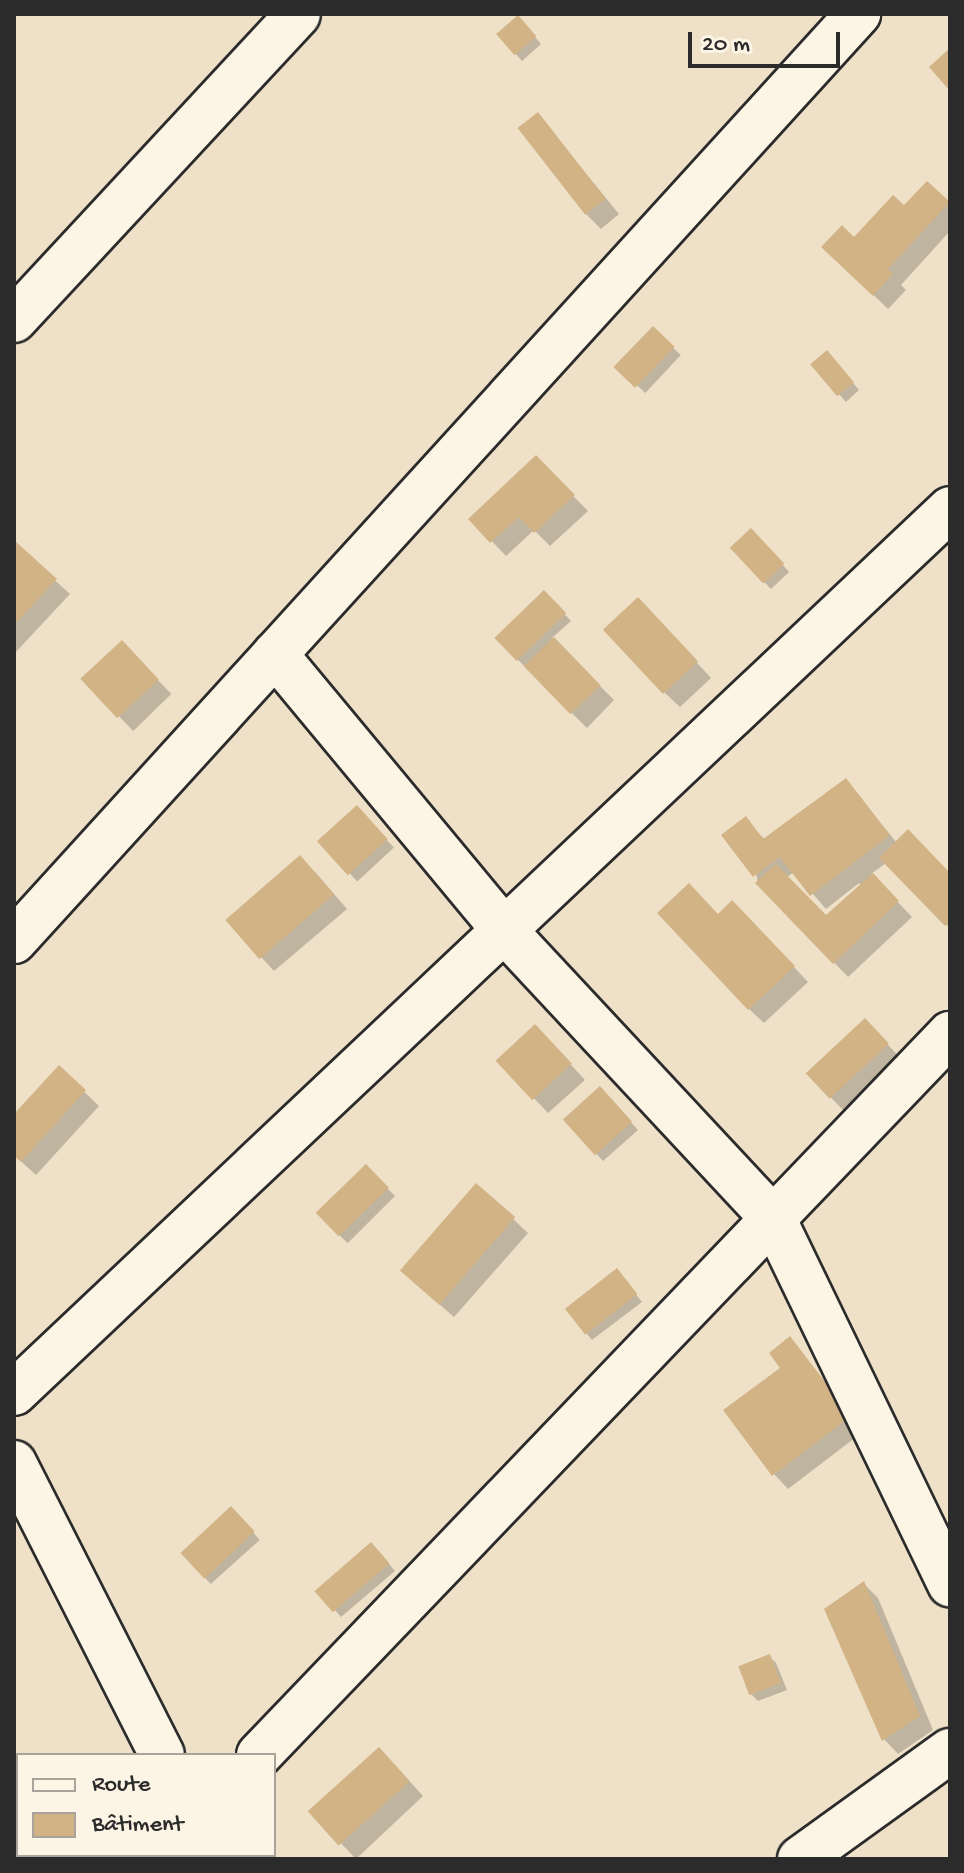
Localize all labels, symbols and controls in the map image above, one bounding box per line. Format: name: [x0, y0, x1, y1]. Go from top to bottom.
scale bar: [692, 16, 844, 66]
text: 20 m: [702, 31, 750, 60]
legend: [16, 1753, 276, 1857]
text: Route: [92, 1771, 150, 1800]
text: Bâtiment: [92, 1811, 183, 1840]

